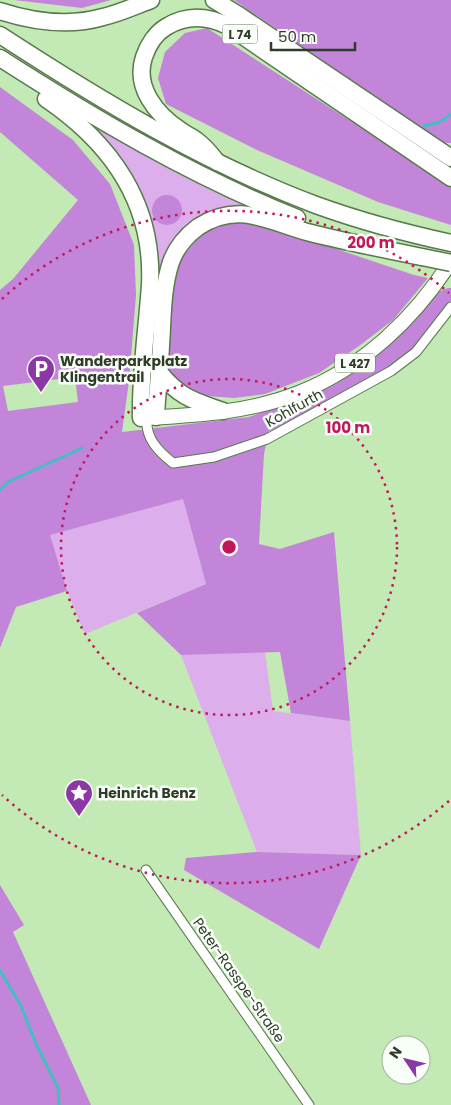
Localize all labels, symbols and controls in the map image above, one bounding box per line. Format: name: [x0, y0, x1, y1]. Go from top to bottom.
scale bar: [271, 20, 355, 52]
road number: L 74: [222, 24, 258, 44]
text: 50 m: [278, 26, 316, 47]
text: 200 m: [347, 232, 395, 253]
place label: Wanderparkplatz Klingentrail: [60, 351, 187, 387]
road number: L 427: [335, 353, 375, 372]
parking icon: Wanderparkplatz Klingentrail: [26, 354, 56, 393]
street label: Kohlfurth: [262, 384, 326, 432]
text: 100 m: [326, 417, 370, 438]
centre of rings: [220, 538, 238, 556]
place icon: Heinrich Benz: [64, 778, 94, 817]
place label: Heinrich Benz: [98, 783, 196, 803]
street label: Peter-Rasspe-Straße: [188, 914, 290, 1047]
north arrow: [381, 1035, 431, 1085]
text: N: [384, 1042, 407, 1063]

